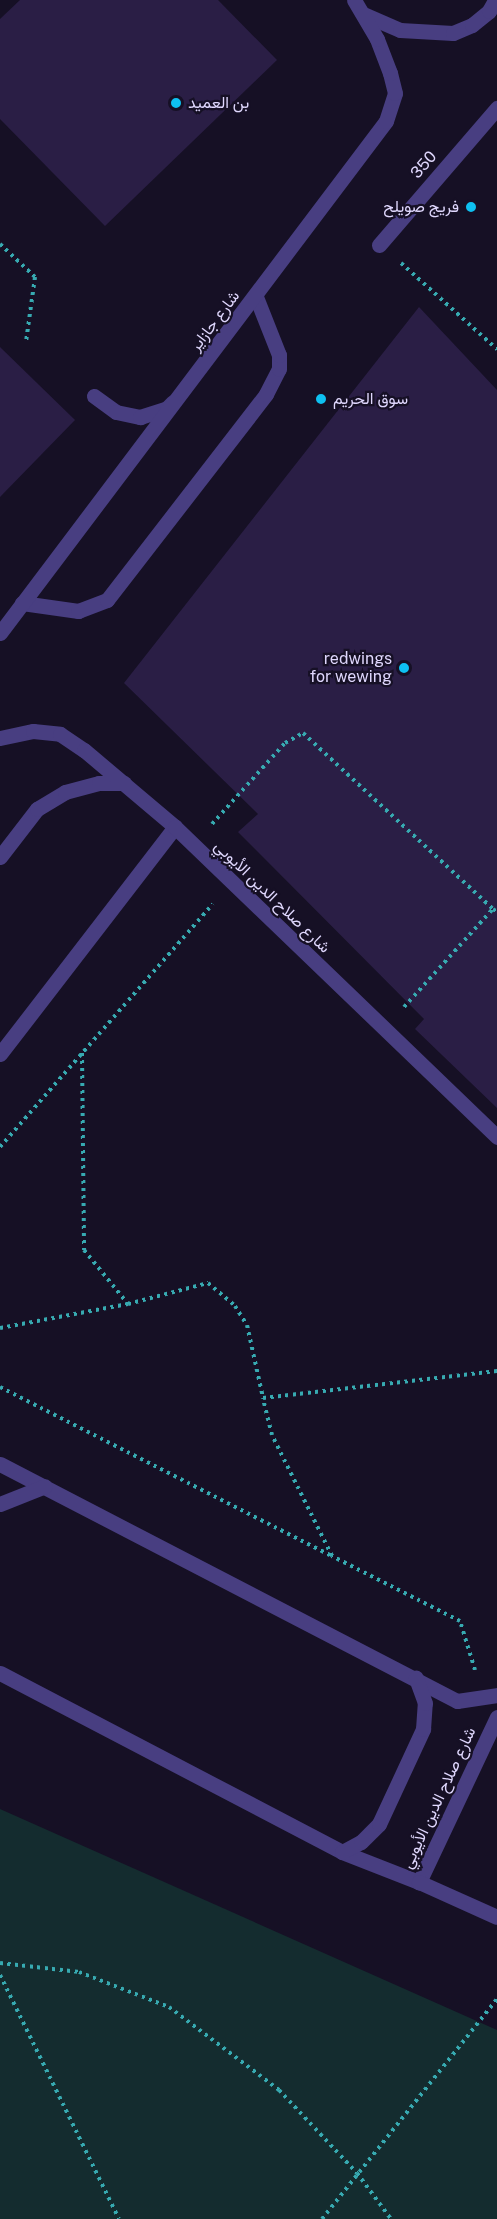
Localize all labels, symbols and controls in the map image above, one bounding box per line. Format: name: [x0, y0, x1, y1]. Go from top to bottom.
place label: بن العميد: [188, 93, 249, 113]
marker: بن العميد: [169, 96, 183, 110]
street label: 350: [407, 147, 441, 183]
place label: فريج صويلح: [383, 197, 459, 217]
marker: فريج صويلح: [464, 200, 478, 214]
street label: شارع جازاير: [186, 287, 244, 355]
place label: سوق الحريم: [333, 389, 408, 409]
marker: سوق الحريم: [314, 392, 328, 406]
place label: redwings for wewing: [310, 649, 392, 687]
marker: redwings for wewing: [397, 661, 411, 675]
street label: شارع صلاح الدين الأيوبي: [210, 837, 334, 957]
street label: شارع صلاح الدين الأيوبي: [398, 1724, 480, 1872]

